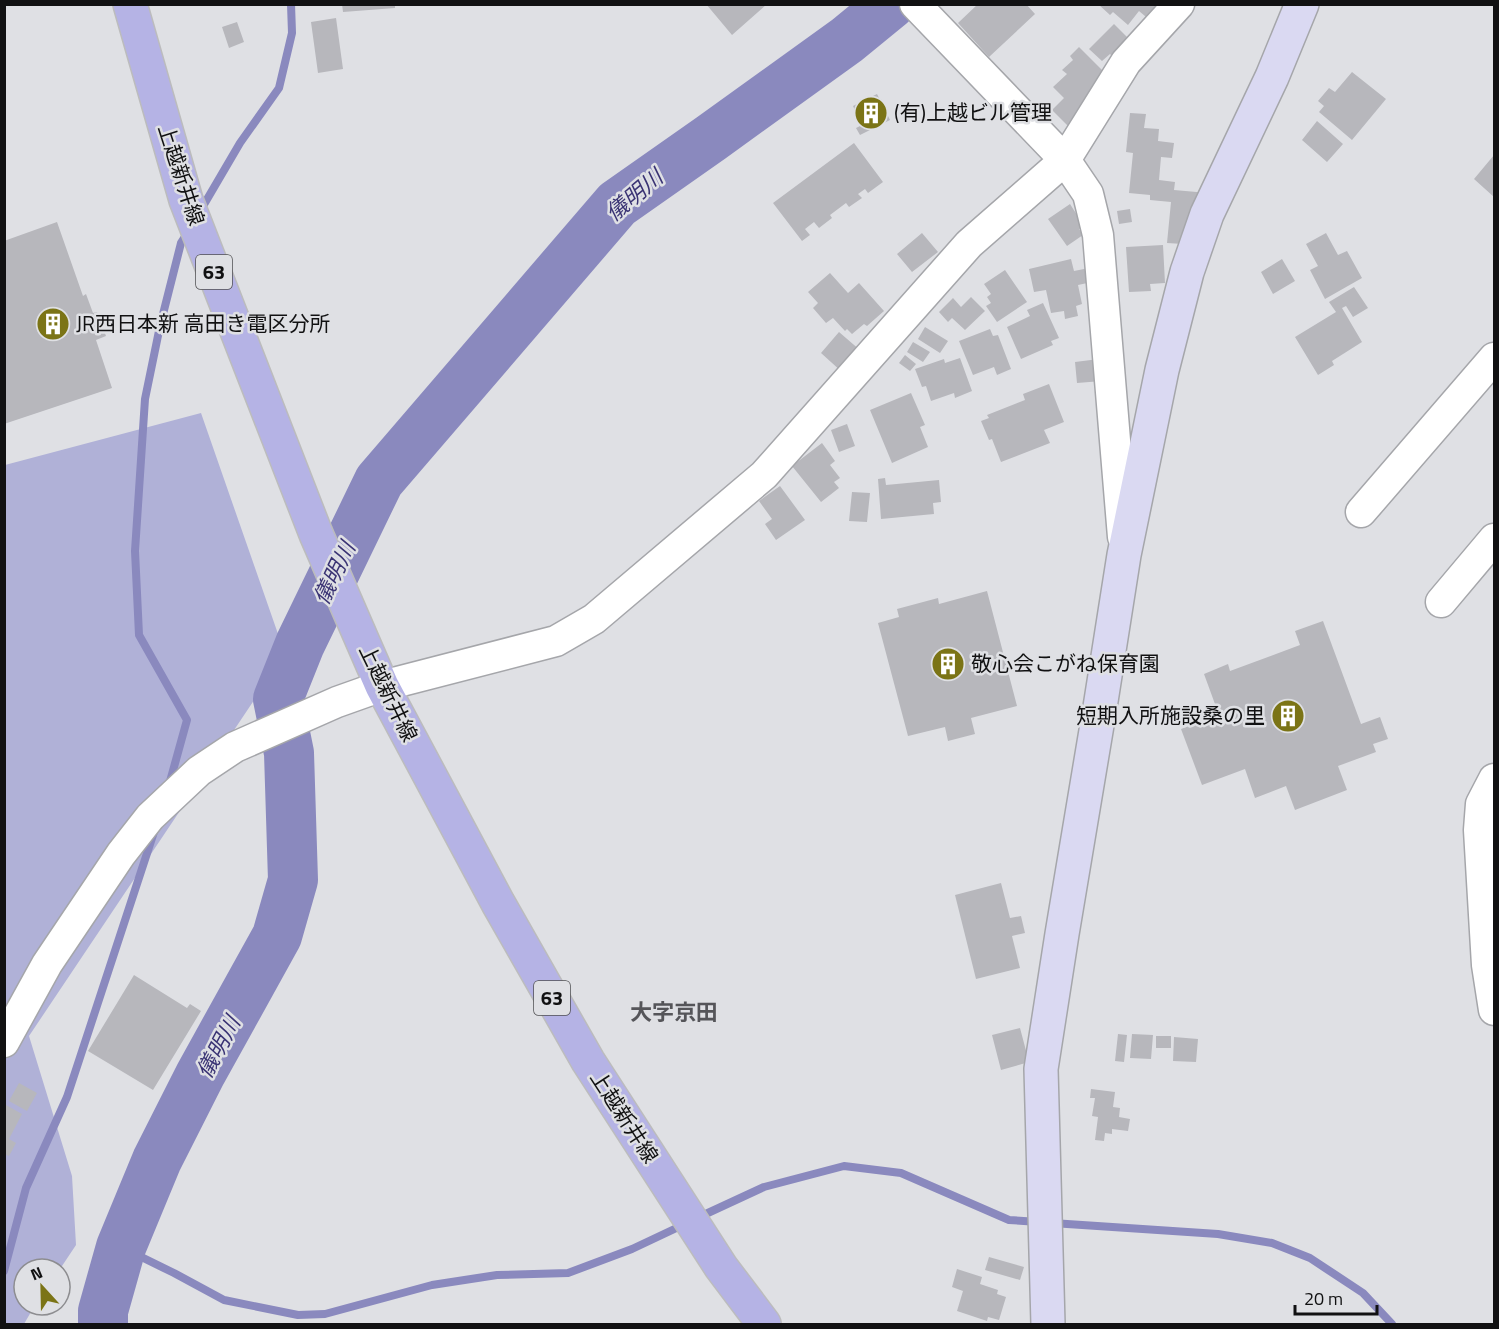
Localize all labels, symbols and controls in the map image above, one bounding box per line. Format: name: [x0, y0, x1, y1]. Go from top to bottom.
building icon: (有)上越ビル管理: [853, 95, 889, 131]
place label: (有)上越ビル管理: [894, 96, 1052, 128]
street label: 上越新井線: [151, 120, 213, 230]
water label: 儀明川: [598, 159, 672, 229]
road number: 63: [196, 255, 232, 289]
building icon: JR西日本新 高田き電区分所: [35, 306, 71, 342]
place label: JR西日本新 高田き電区分所: [76, 307, 331, 339]
water label: 儀明川: [304, 534, 365, 610]
street label: 上越新井線: [352, 638, 426, 747]
building icon: 敬心会こがね保育園: [930, 646, 966, 682]
place label: 敬心会こがね保育園: [971, 647, 1160, 679]
building icon: 短期入所施設桑の里: [1270, 698, 1306, 734]
place label: 短期入所施設桑の里: [1076, 699, 1265, 731]
road number: 63: [534, 981, 570, 1015]
district label: 大字京田: [630, 995, 718, 1029]
water label: 儀明川: [187, 1008, 249, 1084]
street label: 上越新井線: [583, 1064, 667, 1169]
north arrow: [12, 1257, 72, 1317]
text: N: [27, 1260, 46, 1286]
scale bar: [1295, 1278, 1378, 1316]
text: 20 m: [1304, 1285, 1343, 1312]

